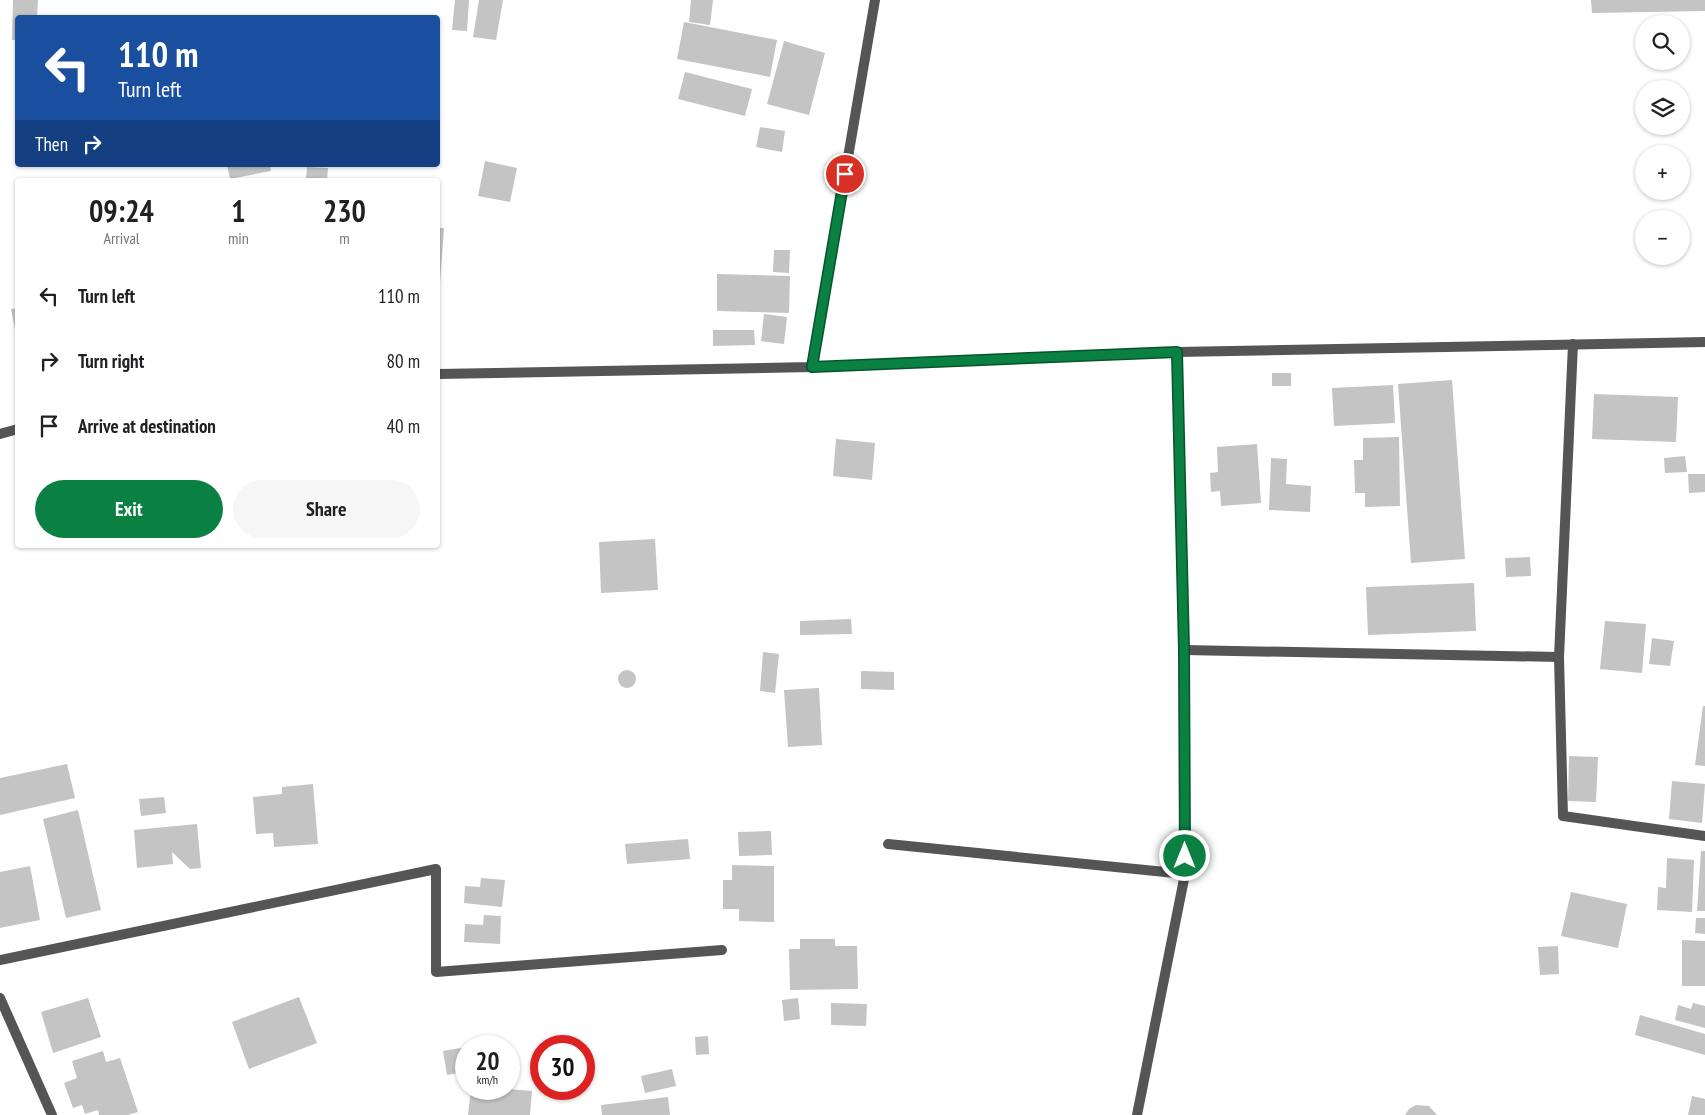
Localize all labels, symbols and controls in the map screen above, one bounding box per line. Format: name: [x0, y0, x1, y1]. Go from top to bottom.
map controls: [1635, 15, 1690, 265]
button: search: [1635, 15, 1690, 70]
text: 110 m: [118, 31, 199, 77]
icon: left: [35, 35, 100, 100]
text: Turn left: [118, 75, 182, 103]
button: layers: [1635, 80, 1690, 135]
icon: right: [78, 130, 106, 158]
text: Then: [35, 132, 68, 156]
button: +: [1635, 145, 1690, 200]
pin: [824, 153, 866, 195]
icon: arrive: [831, 160, 859, 188]
text: 09:24: [89, 191, 154, 230]
text: 1: [231, 191, 246, 230]
text: 230: [323, 191, 366, 230]
button: −: [1635, 210, 1690, 265]
text: Arrival: [103, 228, 140, 248]
text: min: [228, 228, 249, 248]
text: m: [339, 228, 350, 248]
icon: left: [35, 282, 63, 310]
text: Turn left: [78, 284, 135, 308]
text: 110 m: [378, 284, 420, 308]
icon: right: [35, 347, 63, 375]
text: Turn right: [78, 349, 144, 373]
text: 80 m: [387, 349, 420, 373]
icon: arrive: [35, 412, 63, 440]
text: Arrive at destination: [78, 414, 216, 438]
text: 40 m: [387, 414, 420, 438]
button: Exit: [35, 480, 223, 538]
button: Share: [233, 480, 420, 538]
position arrow: [1158, 829, 1210, 881]
speed limit sign: 30: [530, 1035, 595, 1100]
text: 20: [476, 1045, 499, 1077]
text: km/h: [477, 1072, 498, 1087]

